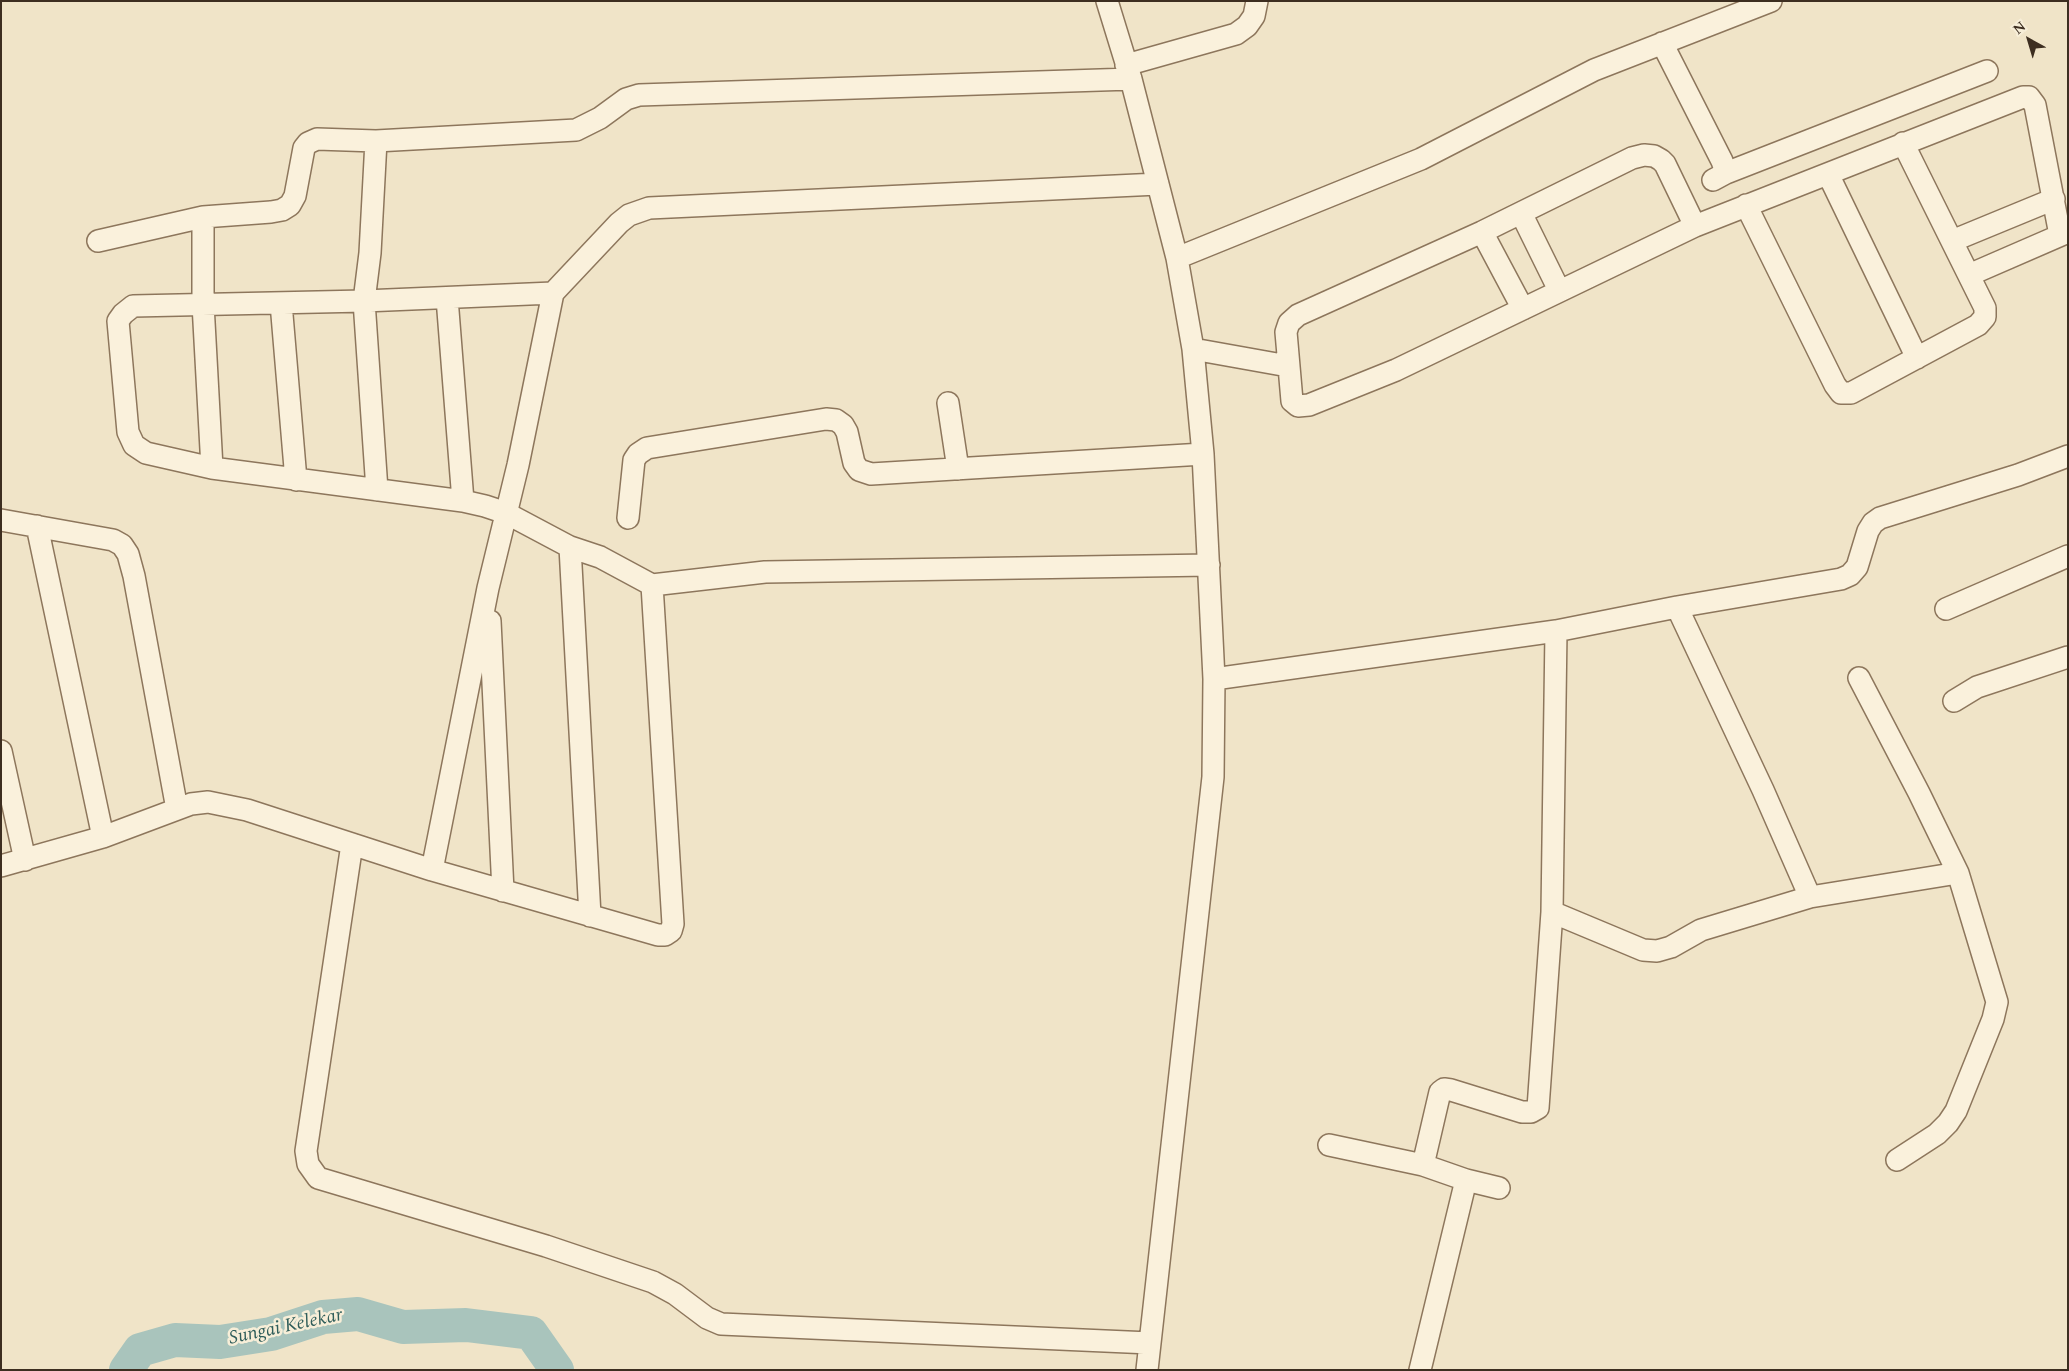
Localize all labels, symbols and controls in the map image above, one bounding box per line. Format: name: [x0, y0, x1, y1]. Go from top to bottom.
north arrow: [2004, 15, 2054, 65]
text: N: [2008, 16, 2030, 40]
water label: Sungai Kelekar: [227, 1305, 345, 1351]

